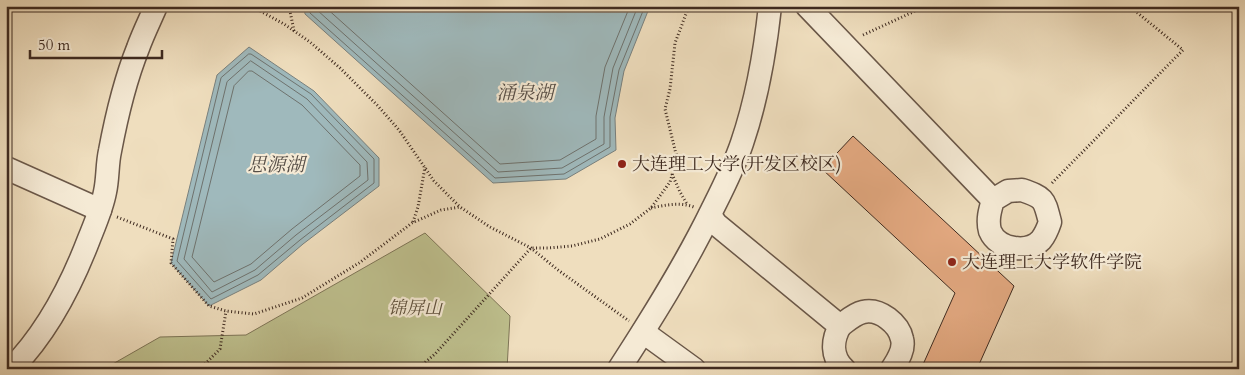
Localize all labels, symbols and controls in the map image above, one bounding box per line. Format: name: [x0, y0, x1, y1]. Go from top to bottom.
scale bar: [30, 28, 162, 60]
text: 50 m: [38, 35, 70, 55]
water label: 涌泉湖: [496, 80, 556, 106]
water label: 思源湖: [247, 152, 307, 178]
place label: 大连理工大学(开发区校区): [632, 152, 841, 177]
marker: 大连理工大学(开发区校区): [616, 158, 628, 170]
place label: 大连理工大学软件学院: [962, 250, 1142, 275]
marker: 大连理工大学软件学院: [946, 256, 958, 268]
park label: 锦屏山: [388, 296, 444, 321]

